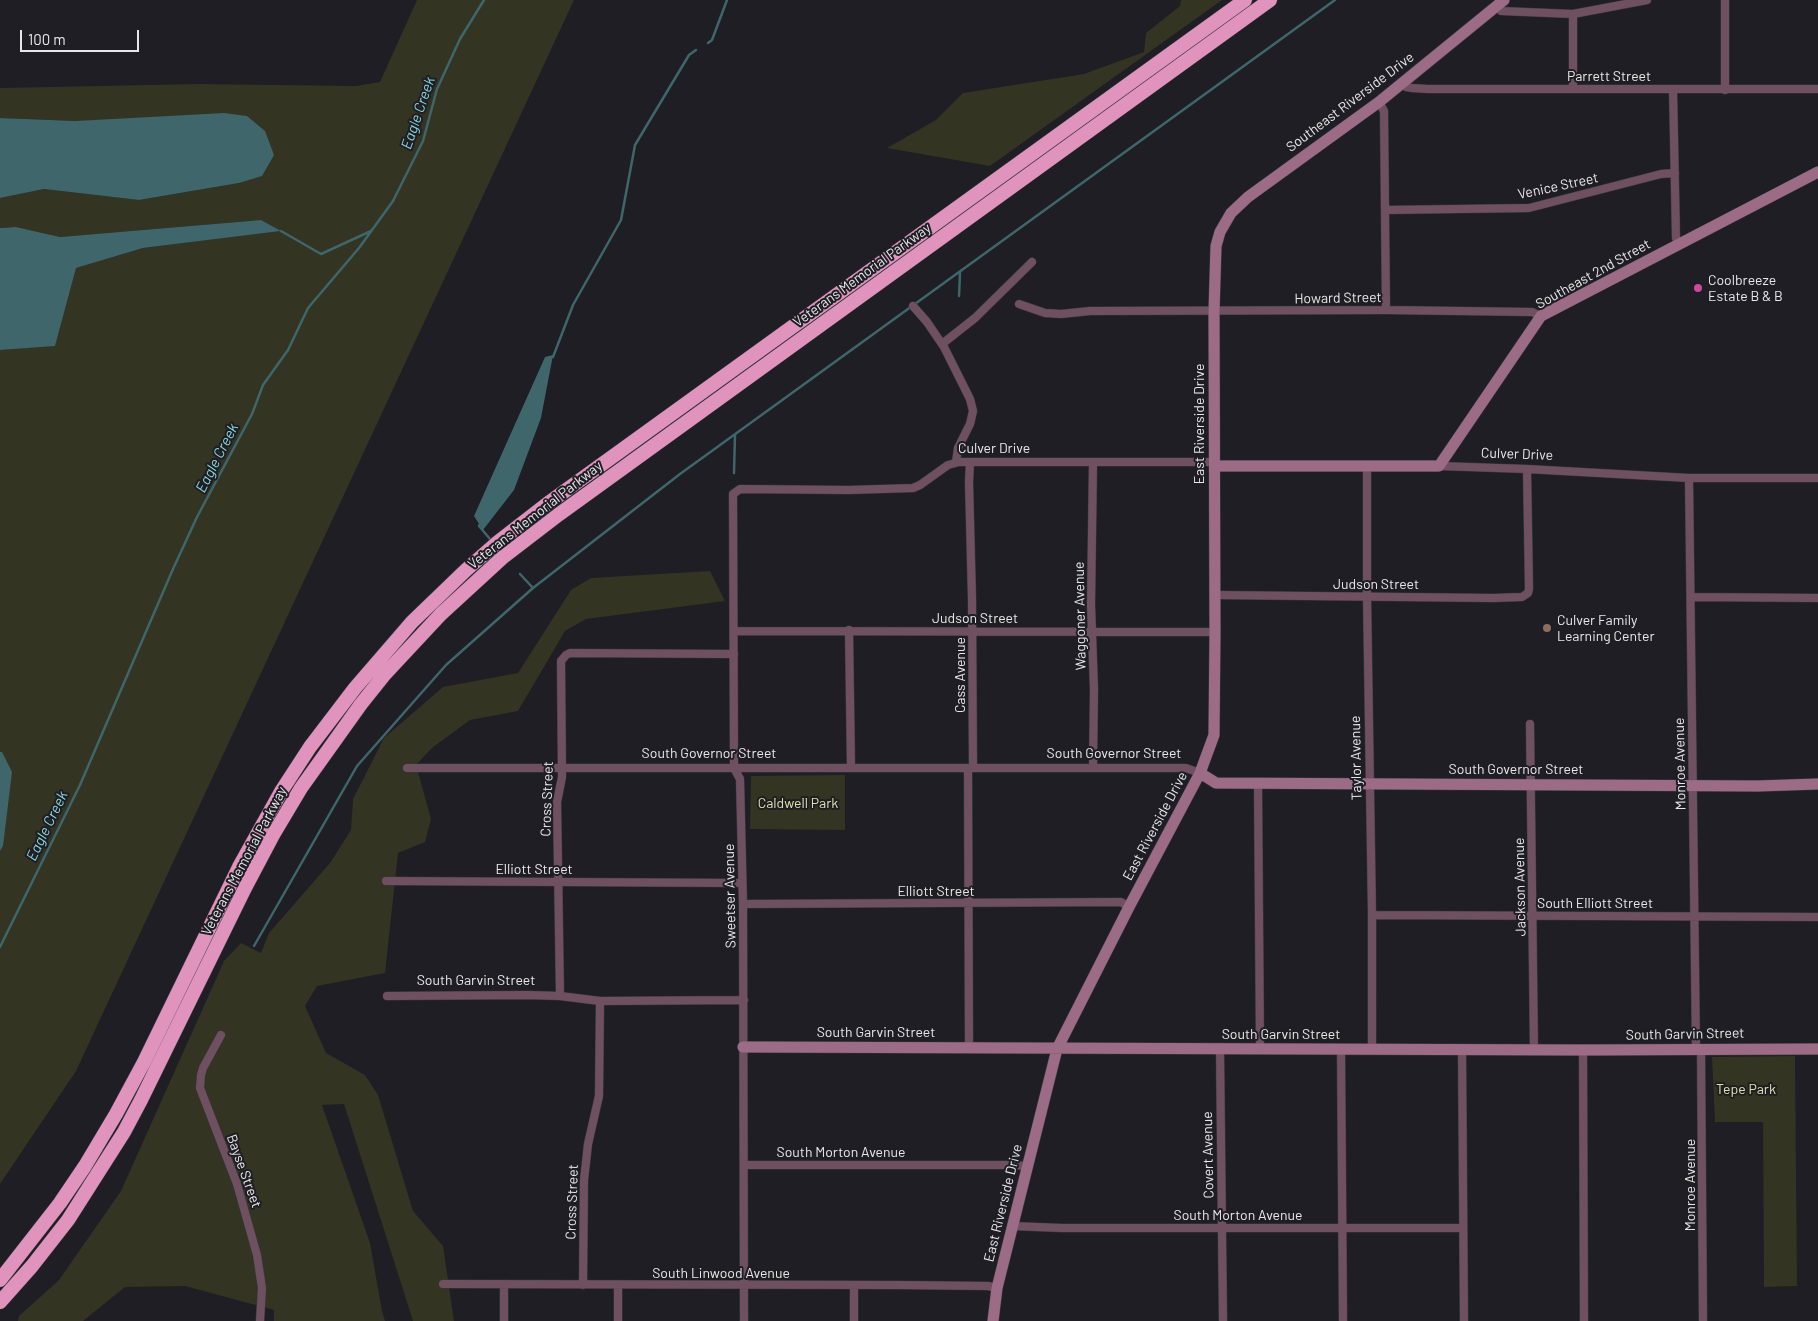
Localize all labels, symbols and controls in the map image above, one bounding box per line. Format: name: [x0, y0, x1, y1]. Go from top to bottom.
scale bar: [22, 20, 141, 52]
text: 100 m: [28, 30, 66, 48]
street label: Southeast Riverside Drive: [1283, 49, 1417, 155]
street label: Parrett Street: [1567, 68, 1651, 84]
water label: Eagle Creek: [397, 74, 439, 152]
street label: Venice Street: [1516, 169, 1600, 203]
street label: Veterans Memorial Parkway: [790, 219, 934, 331]
street label: Southeast 2nd Street: [1533, 235, 1653, 313]
place label: Coolbreeze Estate B & B: [1708, 272, 1783, 304]
marker: Coolbreeze Estate B & B: [1692, 282, 1704, 294]
street label: Howard Street: [1294, 289, 1382, 307]
street label: East Riverside Drive: [1191, 364, 1207, 484]
water label: Eagle Creek: [192, 420, 242, 496]
street label: Culver Drive: [958, 440, 1030, 456]
street label: Culver Drive: [1481, 444, 1553, 464]
street label: Veterans Memorial Parkway: [464, 457, 606, 573]
street label: Waggoner Avenue: [1071, 562, 1089, 670]
street label: Judson Street: [1333, 576, 1419, 592]
street label: Judson Street: [932, 610, 1018, 626]
place label: Culver Family Learning Center: [1557, 612, 1654, 644]
marker: Culver Family Learning Center: [1541, 622, 1553, 634]
street label: Cass Avenue: [952, 637, 968, 713]
street label: Taylor Avenue: [1347, 716, 1365, 800]
street label: Monroe Avenue: [1671, 718, 1689, 810]
street label: South Governor Street: [642, 745, 776, 761]
street label: South Governor Street: [1047, 745, 1181, 761]
street label: Cross Street: [537, 761, 557, 837]
street label: South Governor Street: [1449, 761, 1583, 777]
street label: East Riverside Drive: [1119, 769, 1191, 883]
street label: Veterans Memorial Parkway: [198, 784, 290, 938]
water label: Eagle Creek: [22, 788, 72, 864]
park label: Caldwell Park: [758, 795, 838, 811]
street label: Jackson Avenue: [1511, 838, 1529, 936]
street label: Sweetser Avenue: [721, 844, 739, 948]
street label: Elliott Street: [495, 861, 573, 877]
street label: Elliott Street: [897, 883, 975, 899]
street label: South Elliott Street: [1537, 895, 1653, 911]
street label: South Garvin Street: [417, 972, 535, 988]
street label: South Garvin Street: [817, 1024, 935, 1040]
street label: South Garvin Street: [1626, 1025, 1744, 1043]
street label: South Garvin Street: [1222, 1026, 1340, 1042]
park label: Tepe Park: [1716, 1081, 1776, 1097]
street label: Covert Avenue: [1199, 1111, 1217, 1199]
street label: Bayse Street: [223, 1132, 265, 1210]
street label: Monroe Avenue: [1682, 1139, 1698, 1231]
street label: East Riverside Drive: [980, 1142, 1026, 1264]
street label: South Morton Avenue: [776, 1144, 906, 1160]
street label: Cross Street: [562, 1164, 582, 1240]
street label: South Morton Avenue: [1173, 1207, 1303, 1223]
street label: South Linwood Avenue: [652, 1265, 790, 1281]

